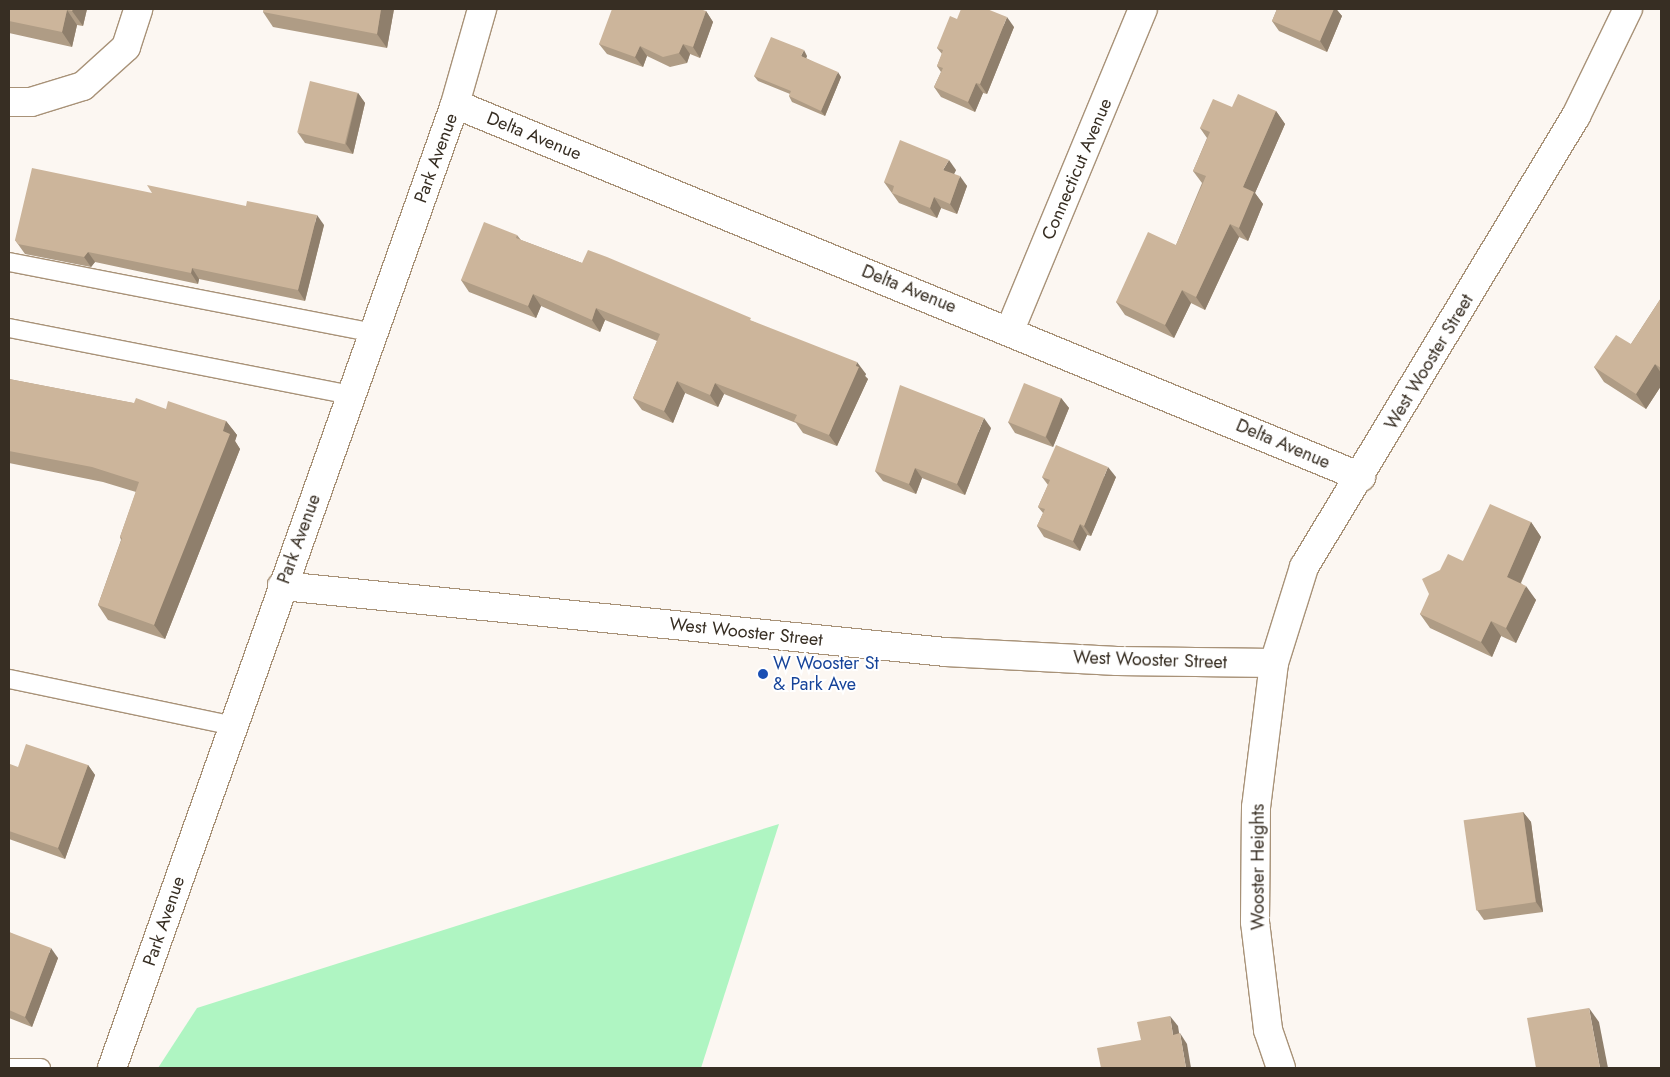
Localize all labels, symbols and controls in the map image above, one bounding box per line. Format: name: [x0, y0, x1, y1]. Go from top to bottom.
street label: Connecticut Avenue: [1037, 95, 1117, 243]
street label: Delta Avenue: [484, 107, 584, 165]
street label: Park Avenue: [410, 110, 462, 206]
street label: Delta Avenue: [859, 260, 959, 318]
street label: West Wooster Street: [1380, 290, 1478, 434]
street label: Delta Avenue: [1233, 415, 1333, 473]
street label: Park Avenue: [273, 491, 325, 587]
street label: West Wooster Street: [668, 613, 824, 651]
street label: West Wooster Street: [1073, 647, 1227, 673]
place label: W Wooster St & Park Ave: [773, 653, 879, 696]
marker: W Wooster St & Park Ave: [757, 668, 769, 680]
street label: Wooster Heights: [1247, 804, 1269, 930]
street label: Park Avenue: [139, 873, 189, 969]

